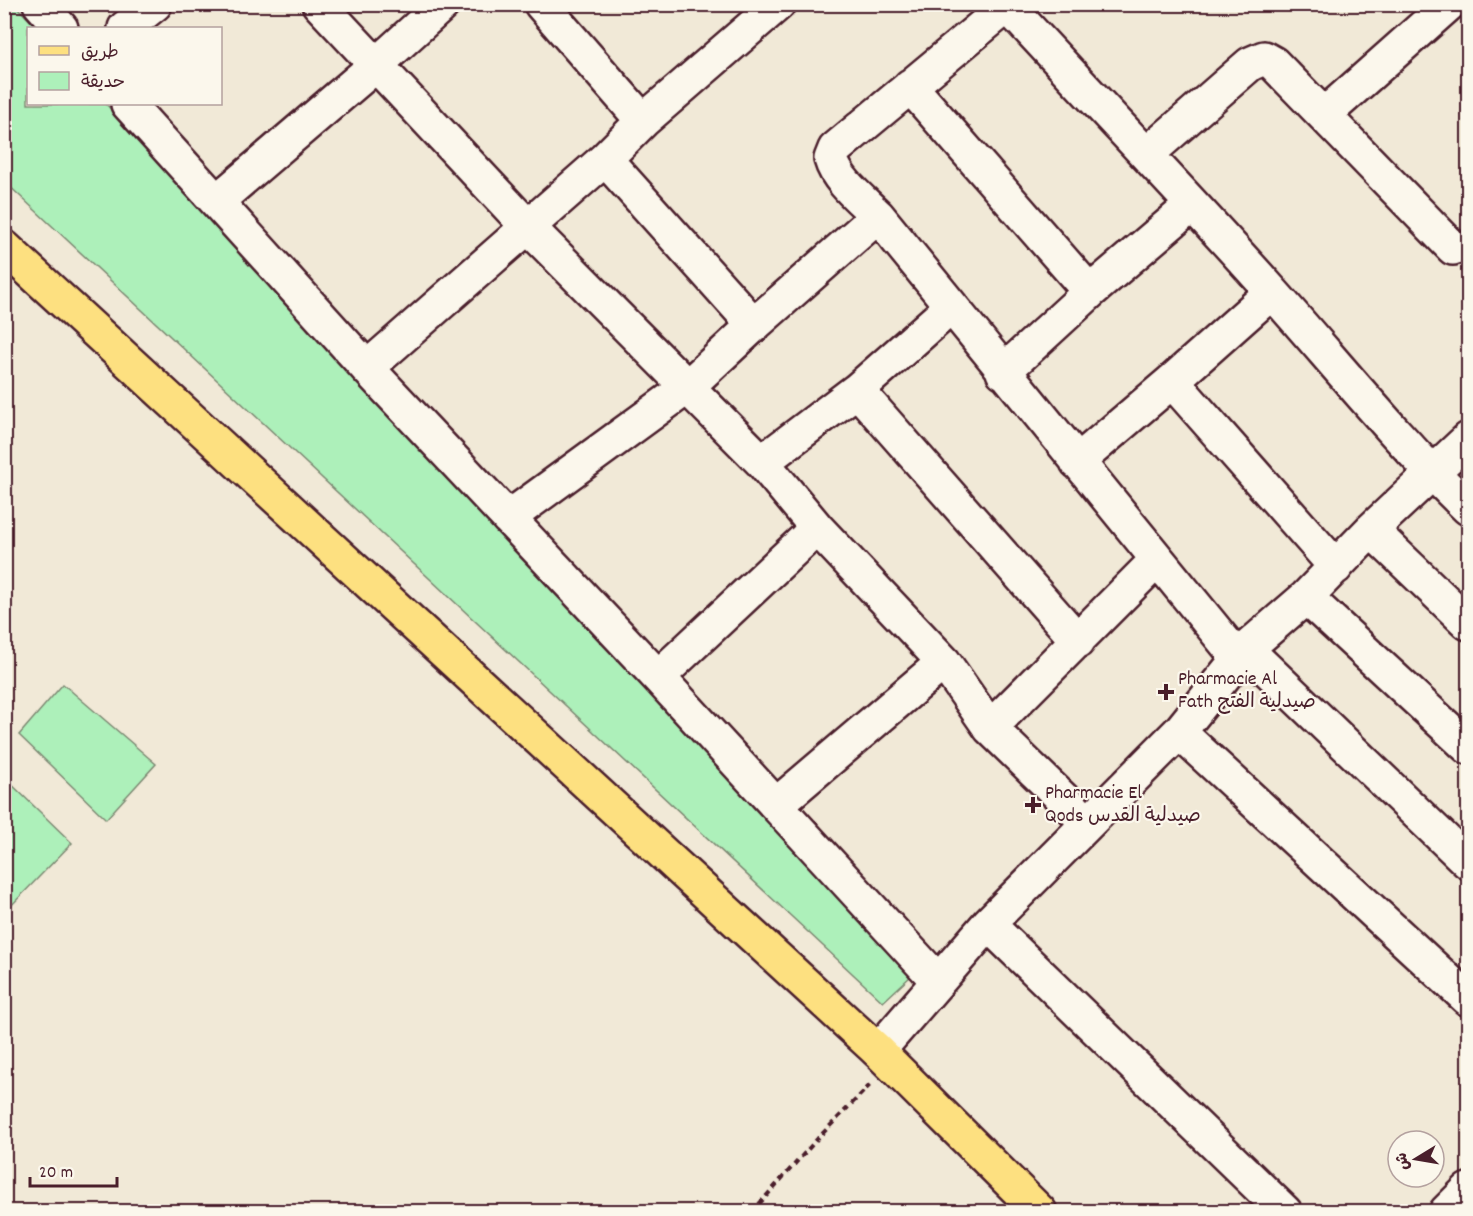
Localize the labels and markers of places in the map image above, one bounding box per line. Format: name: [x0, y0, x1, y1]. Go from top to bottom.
place label: Pharmacie Al Fath صيدلية الفتح: [1178, 666, 1316, 717]
marker: Pharmacie Al Fath صيدلية الفتح: [1159, 685, 1173, 699]
place label: Pharmacie El Qods صيدلية القدس: [1045, 780, 1201, 831]
marker: Pharmacie El Qods صيدلية القدس: [1026, 798, 1040, 812]

